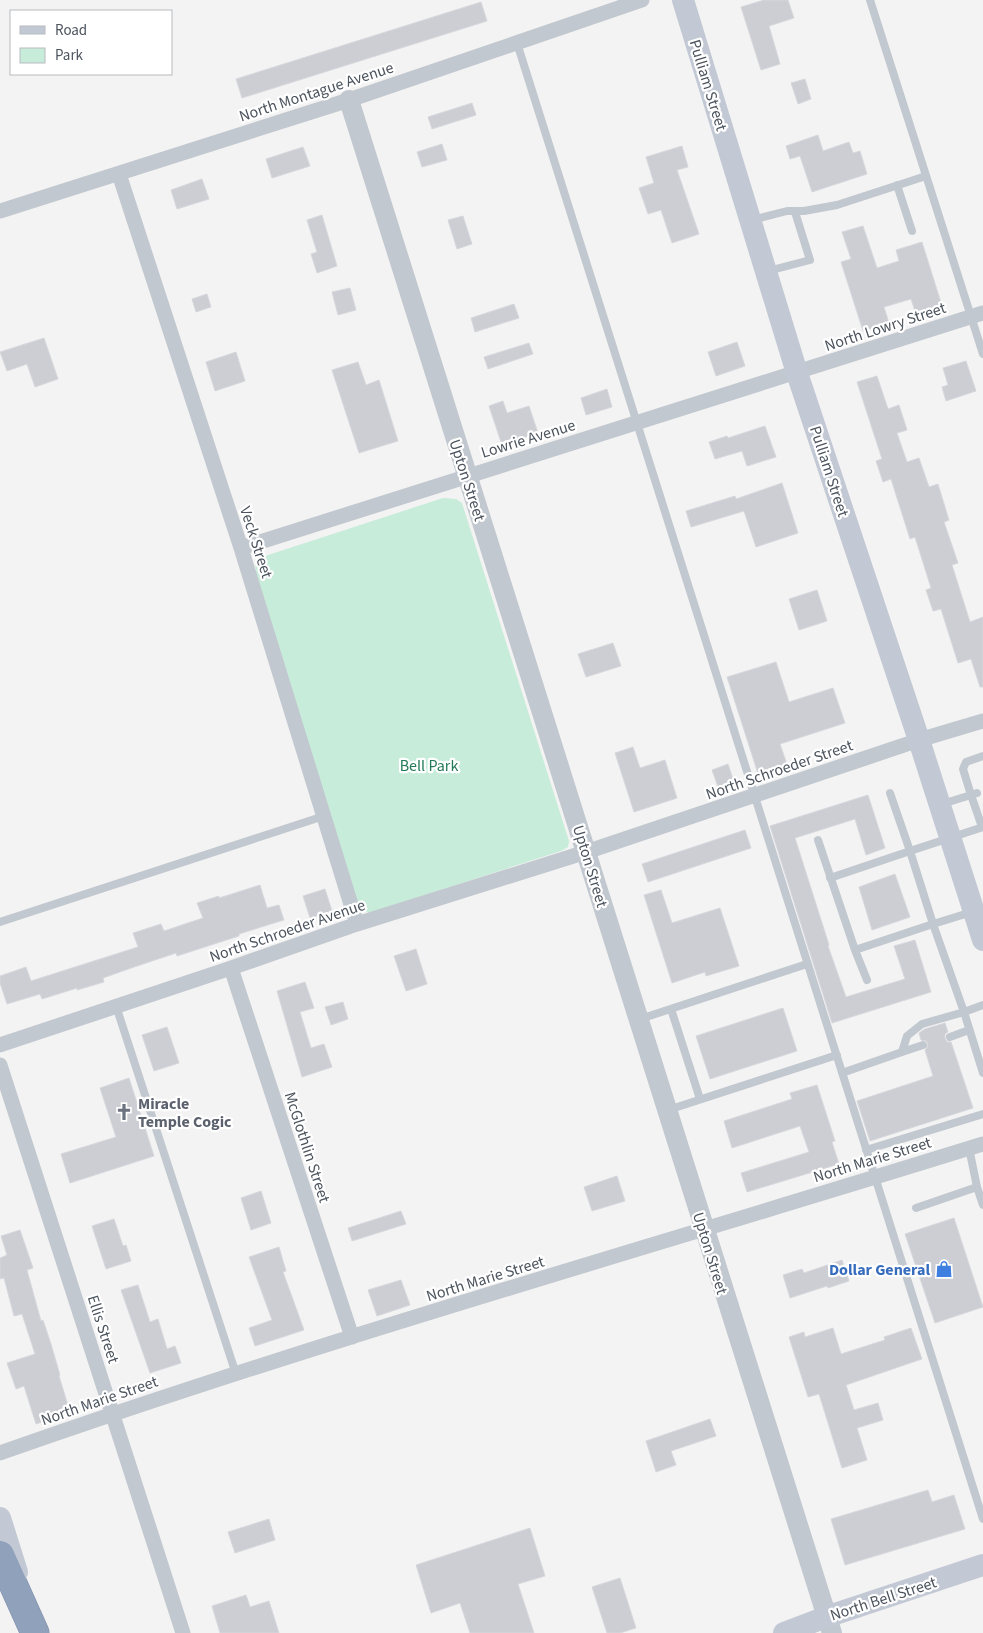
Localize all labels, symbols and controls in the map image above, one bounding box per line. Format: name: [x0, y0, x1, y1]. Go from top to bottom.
legend: [10, 10, 172, 75]
text: Road: [55, 20, 87, 41]
street label: Pulliam Street: [684, 37, 733, 134]
text: Park: [55, 45, 84, 66]
street label: North Montague Avenue: [236, 57, 396, 127]
street label: North Lowry Street: [822, 297, 949, 357]
street label: Lowrie Avenue: [478, 414, 578, 464]
street label: Pulliam Street: [804, 423, 854, 520]
street label: Upton Street: [443, 437, 491, 525]
street label: Veck Street: [234, 504, 278, 582]
street label: North Schroeder Street: [703, 734, 856, 805]
park label: Bell Park: [400, 755, 458, 777]
street label: Upton Street: [567, 823, 613, 911]
street label: North Schroeder Avenue: [207, 894, 368, 968]
street label: McGlothlin Street: [279, 1089, 336, 1206]
place label: Miracle Temple Cogic: [138, 1093, 232, 1133]
church icon: Miracle Temple Cogic: [114, 1102, 134, 1122]
street label: North Marie Street: [811, 1131, 935, 1188]
street label: Upton Street: [687, 1210, 733, 1298]
street label: North Marie Street: [424, 1250, 548, 1307]
place label: Dollar General: [829, 1259, 930, 1281]
shop icon: Dollar General: [934, 1259, 954, 1279]
street label: Ellis Street: [82, 1292, 125, 1367]
street label: North Marie Street: [38, 1370, 161, 1431]
street label: North Bell Street: [827, 1571, 940, 1627]

